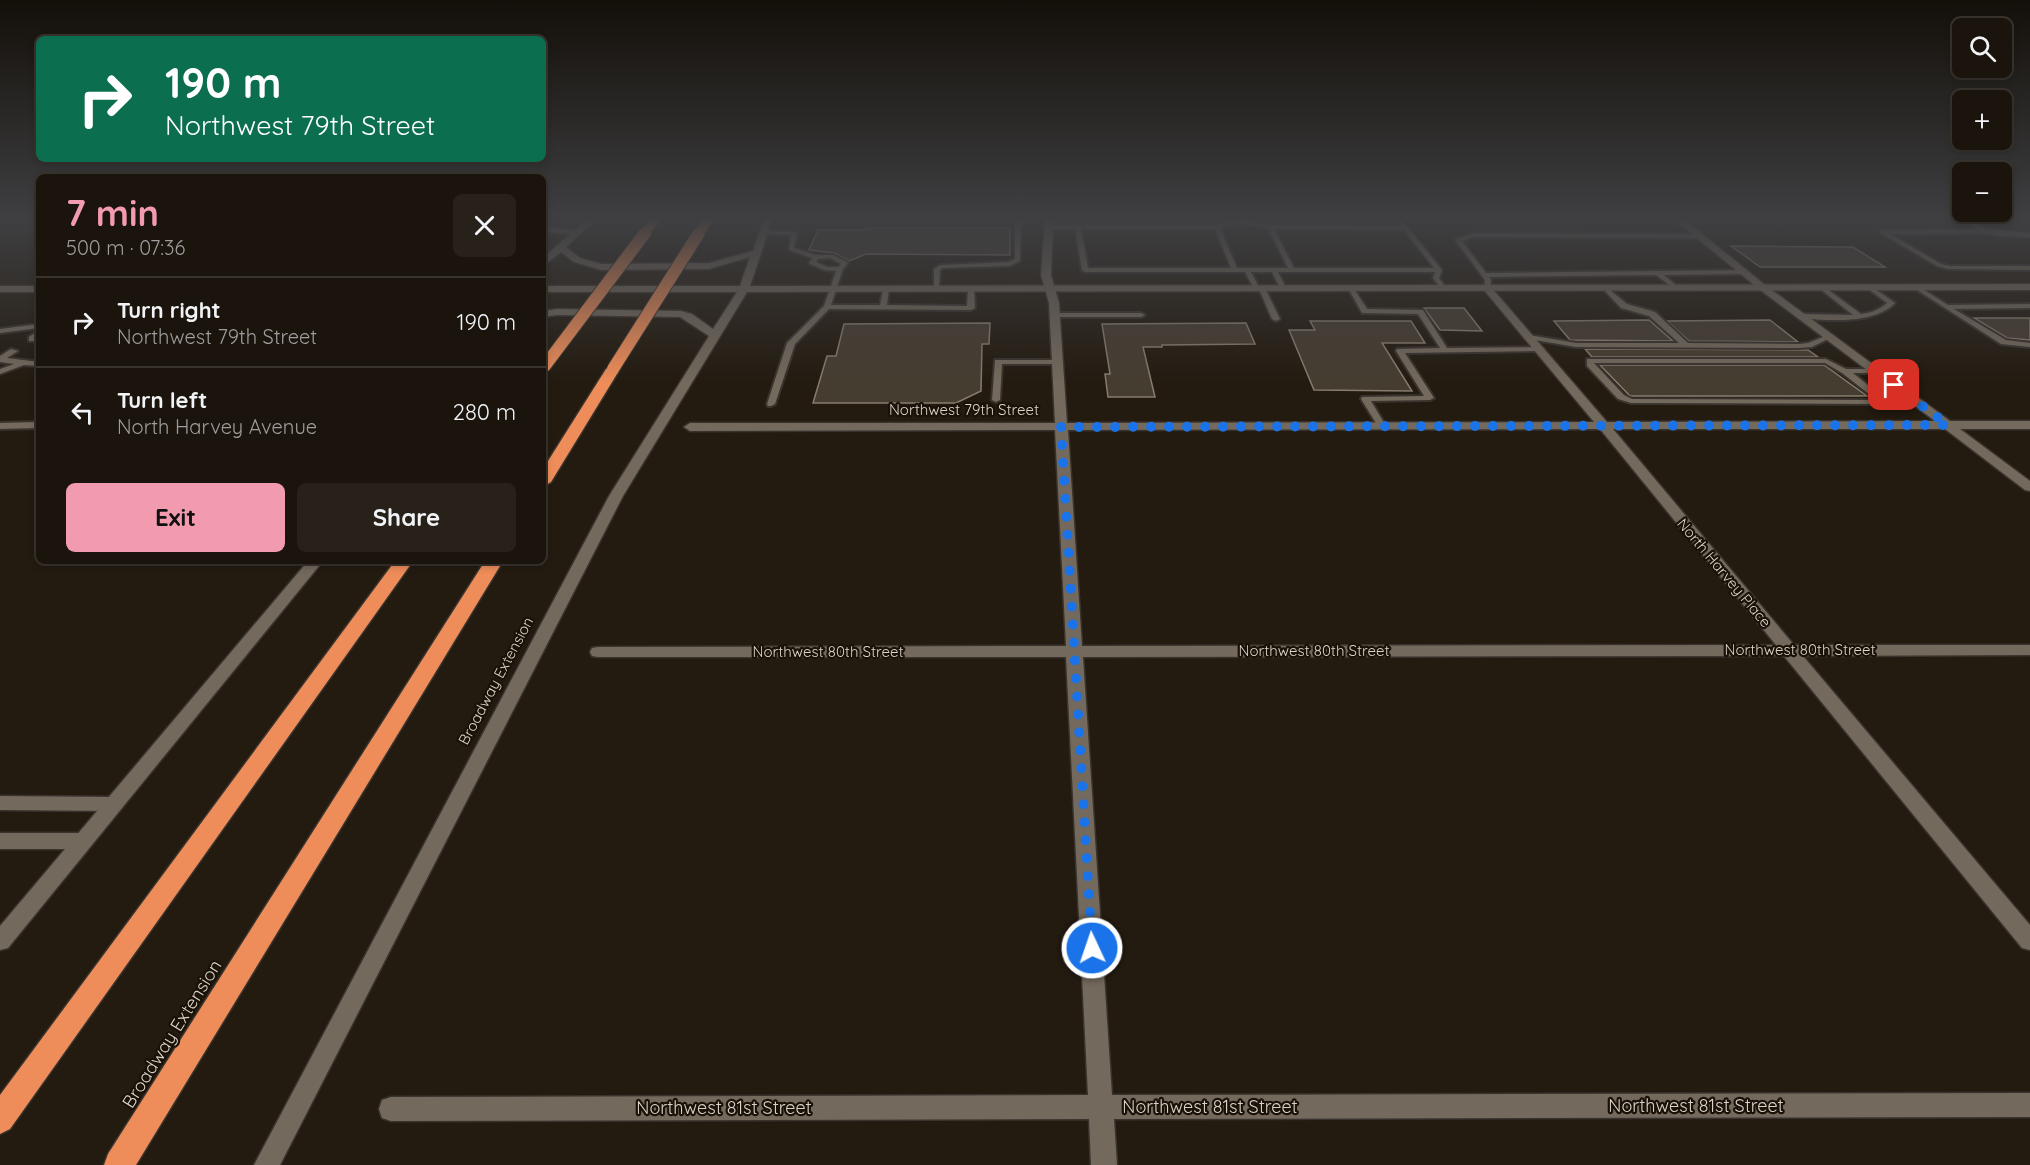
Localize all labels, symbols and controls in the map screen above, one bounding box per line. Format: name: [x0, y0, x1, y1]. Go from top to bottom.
map controls: [1952, 18, 2012, 222]
button: search: [1952, 18, 2012, 78]
text: 190 m: [165, 56, 281, 109]
icon: right: [66, 60, 144, 138]
button: +: [1952, 90, 2012, 150]
text: Northwest 79th Street: [165, 108, 435, 142]
button: −: [1952, 162, 2012, 222]
text: 7 min: [66, 190, 159, 235]
button: close: [453, 194, 516, 257]
text: 500 m · 07:36: [66, 235, 185, 260]
text: Turn right: [117, 296, 221, 324]
icon: right: [66, 306, 99, 339]
text: 190 m: [456, 308, 516, 336]
text: Northwest 79th Street: [117, 324, 317, 349]
pin: [1868, 359, 1919, 410]
icon: arrive: [1877, 368, 1910, 401]
text: Turn left: [117, 386, 207, 414]
icon: left: [66, 396, 99, 429]
text: 280 m: [453, 398, 516, 426]
street label: Northwest 79th Street: [889, 400, 1039, 419]
text: North Harvey Avenue: [117, 414, 317, 439]
button: Exit: [66, 483, 285, 552]
button: Share: [297, 483, 516, 552]
street label: North Harvey Place: [1673, 514, 1776, 631]
street label: Broadway Extension: [454, 614, 537, 748]
street label: Northwest 80th Street: [1724, 640, 1876, 659]
street label: Northwest 80th Street: [1238, 641, 1390, 660]
street label: Northwest 80th Street: [752, 642, 904, 661]
position arrow: [1060, 916, 1124, 980]
street label: Broadway Extension: [117, 955, 227, 1112]
street label: Northwest 81st Street: [1608, 1094, 1784, 1117]
street label: Northwest 81st Street: [1122, 1095, 1298, 1118]
street label: Northwest 81st Street: [636, 1096, 812, 1119]

